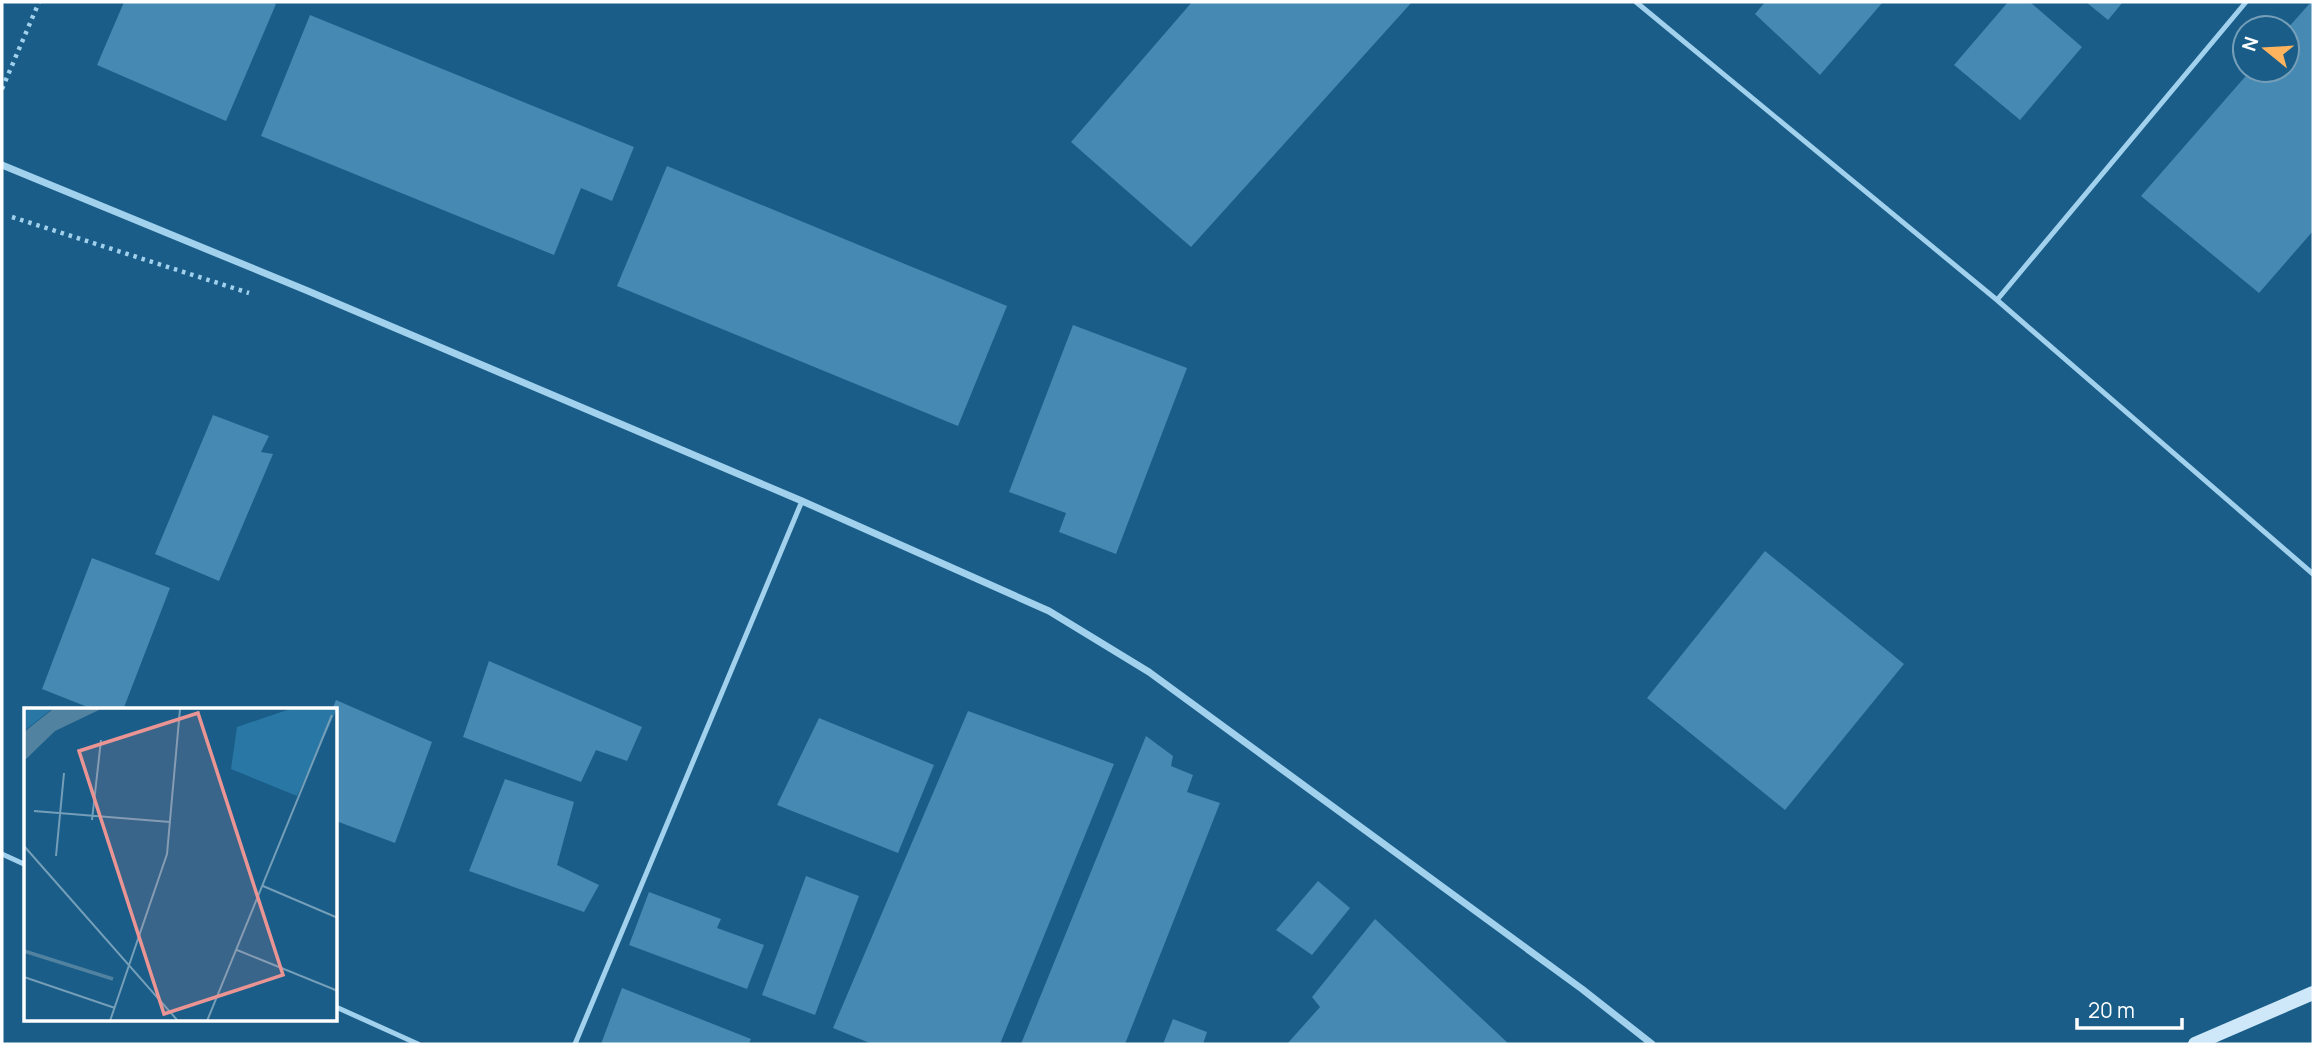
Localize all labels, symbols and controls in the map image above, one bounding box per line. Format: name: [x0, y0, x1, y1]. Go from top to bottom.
north arrow: [2231, 14, 2301, 84]
text: N: [2235, 33, 2264, 54]
inset map: [24, 708, 338, 1021]
scale bar: [2077, 986, 2182, 1030]
text: 20 m: [2088, 996, 2135, 1024]

